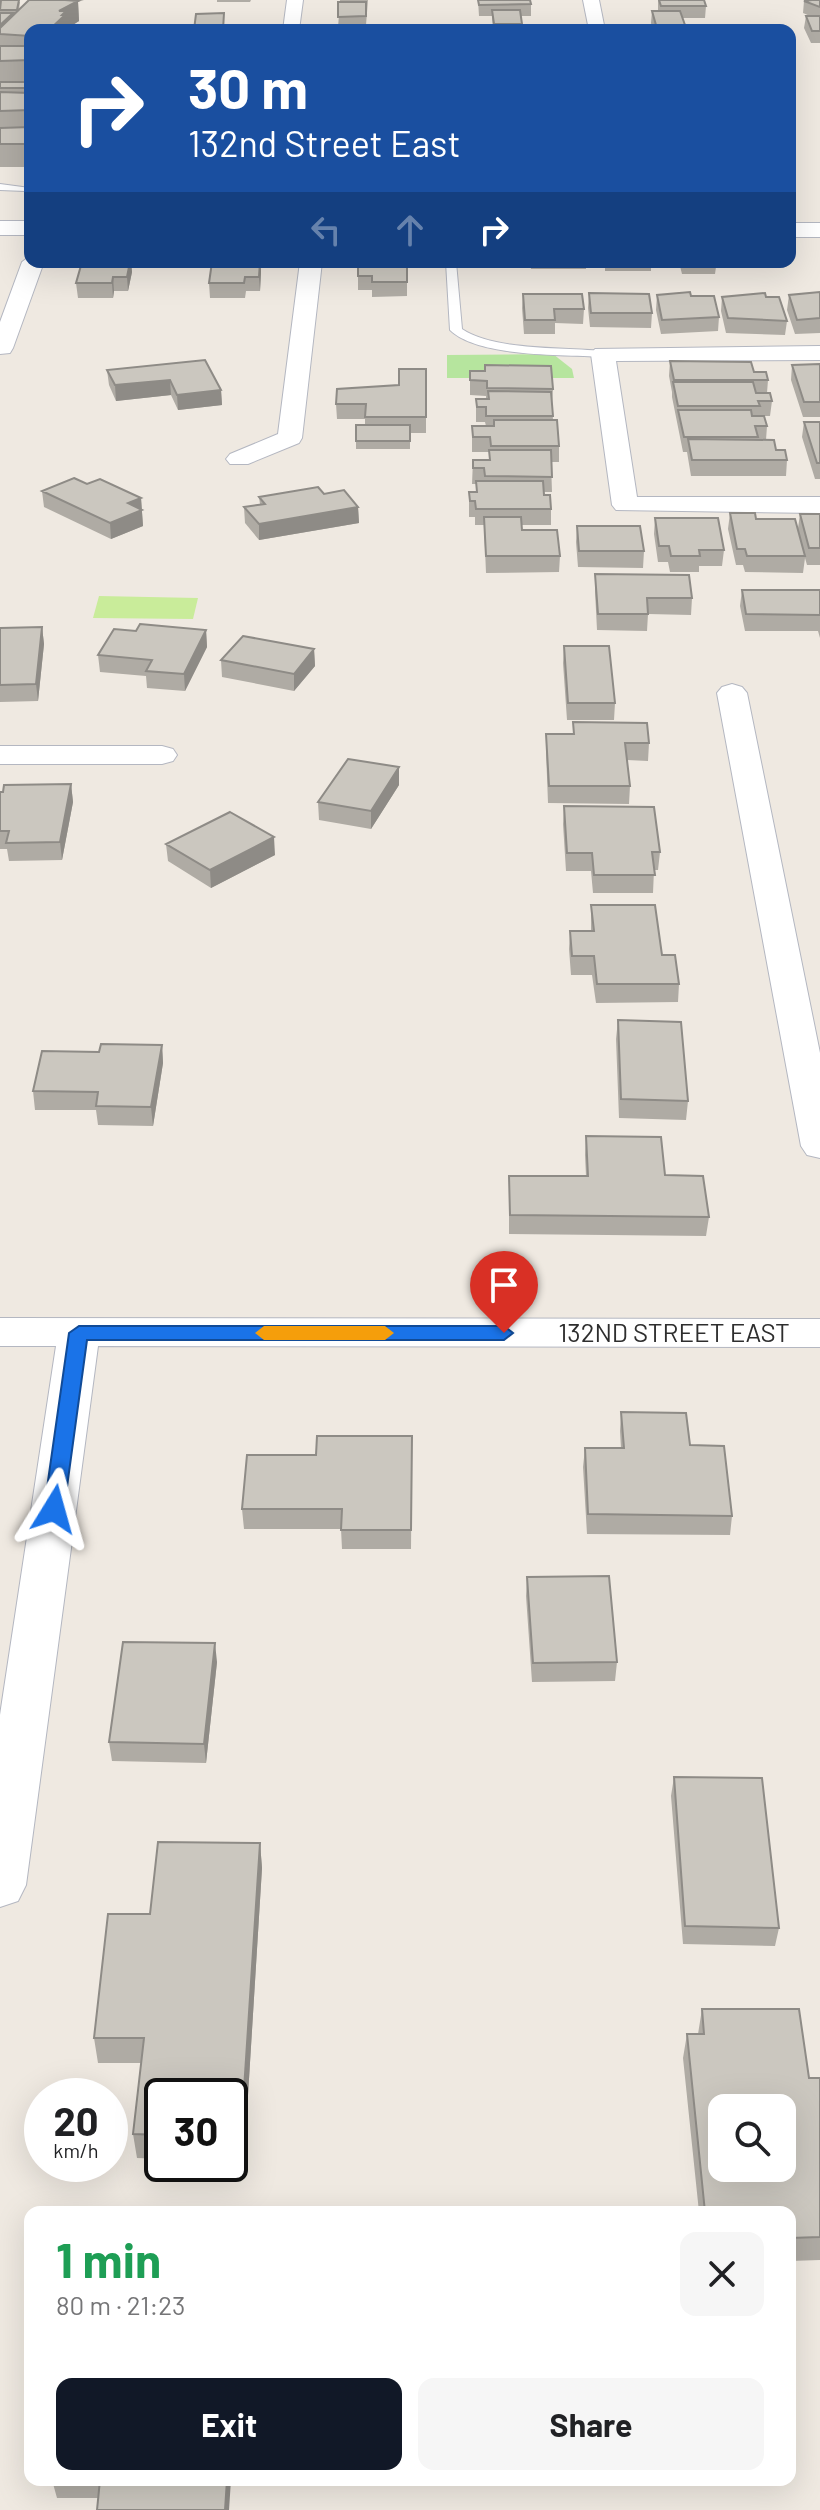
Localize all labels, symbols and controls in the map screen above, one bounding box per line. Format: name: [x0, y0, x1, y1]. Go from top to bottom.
text: 30 m: [188, 53, 308, 120]
icon: right: [56, 56, 160, 160]
text: 132nd Street East: [188, 121, 460, 164]
icon: left: [304, 208, 348, 252]
icon: ahead: [388, 208, 432, 252]
icon: right: [472, 208, 516, 252]
pin: [470, 1251, 538, 1333]
icon: arrive: [482, 1263, 526, 1307]
street label: 132ND STREET EAST: [558, 1316, 790, 1347]
position arrow: [12, 1467, 96, 1551]
speed limit sign: 30: [144, 2078, 248, 2182]
map controls: [708, 2094, 796, 2182]
button: search: [708, 2094, 796, 2182]
text: 20: [53, 2096, 99, 2144]
text: km/h: [53, 2138, 99, 2162]
text: 1 min: [56, 2230, 161, 2288]
button: close: [680, 2232, 764, 2316]
text: 80 m · 21:23: [56, 2289, 185, 2320]
button: Exit: [56, 2378, 402, 2470]
button: Share: [418, 2378, 764, 2470]

